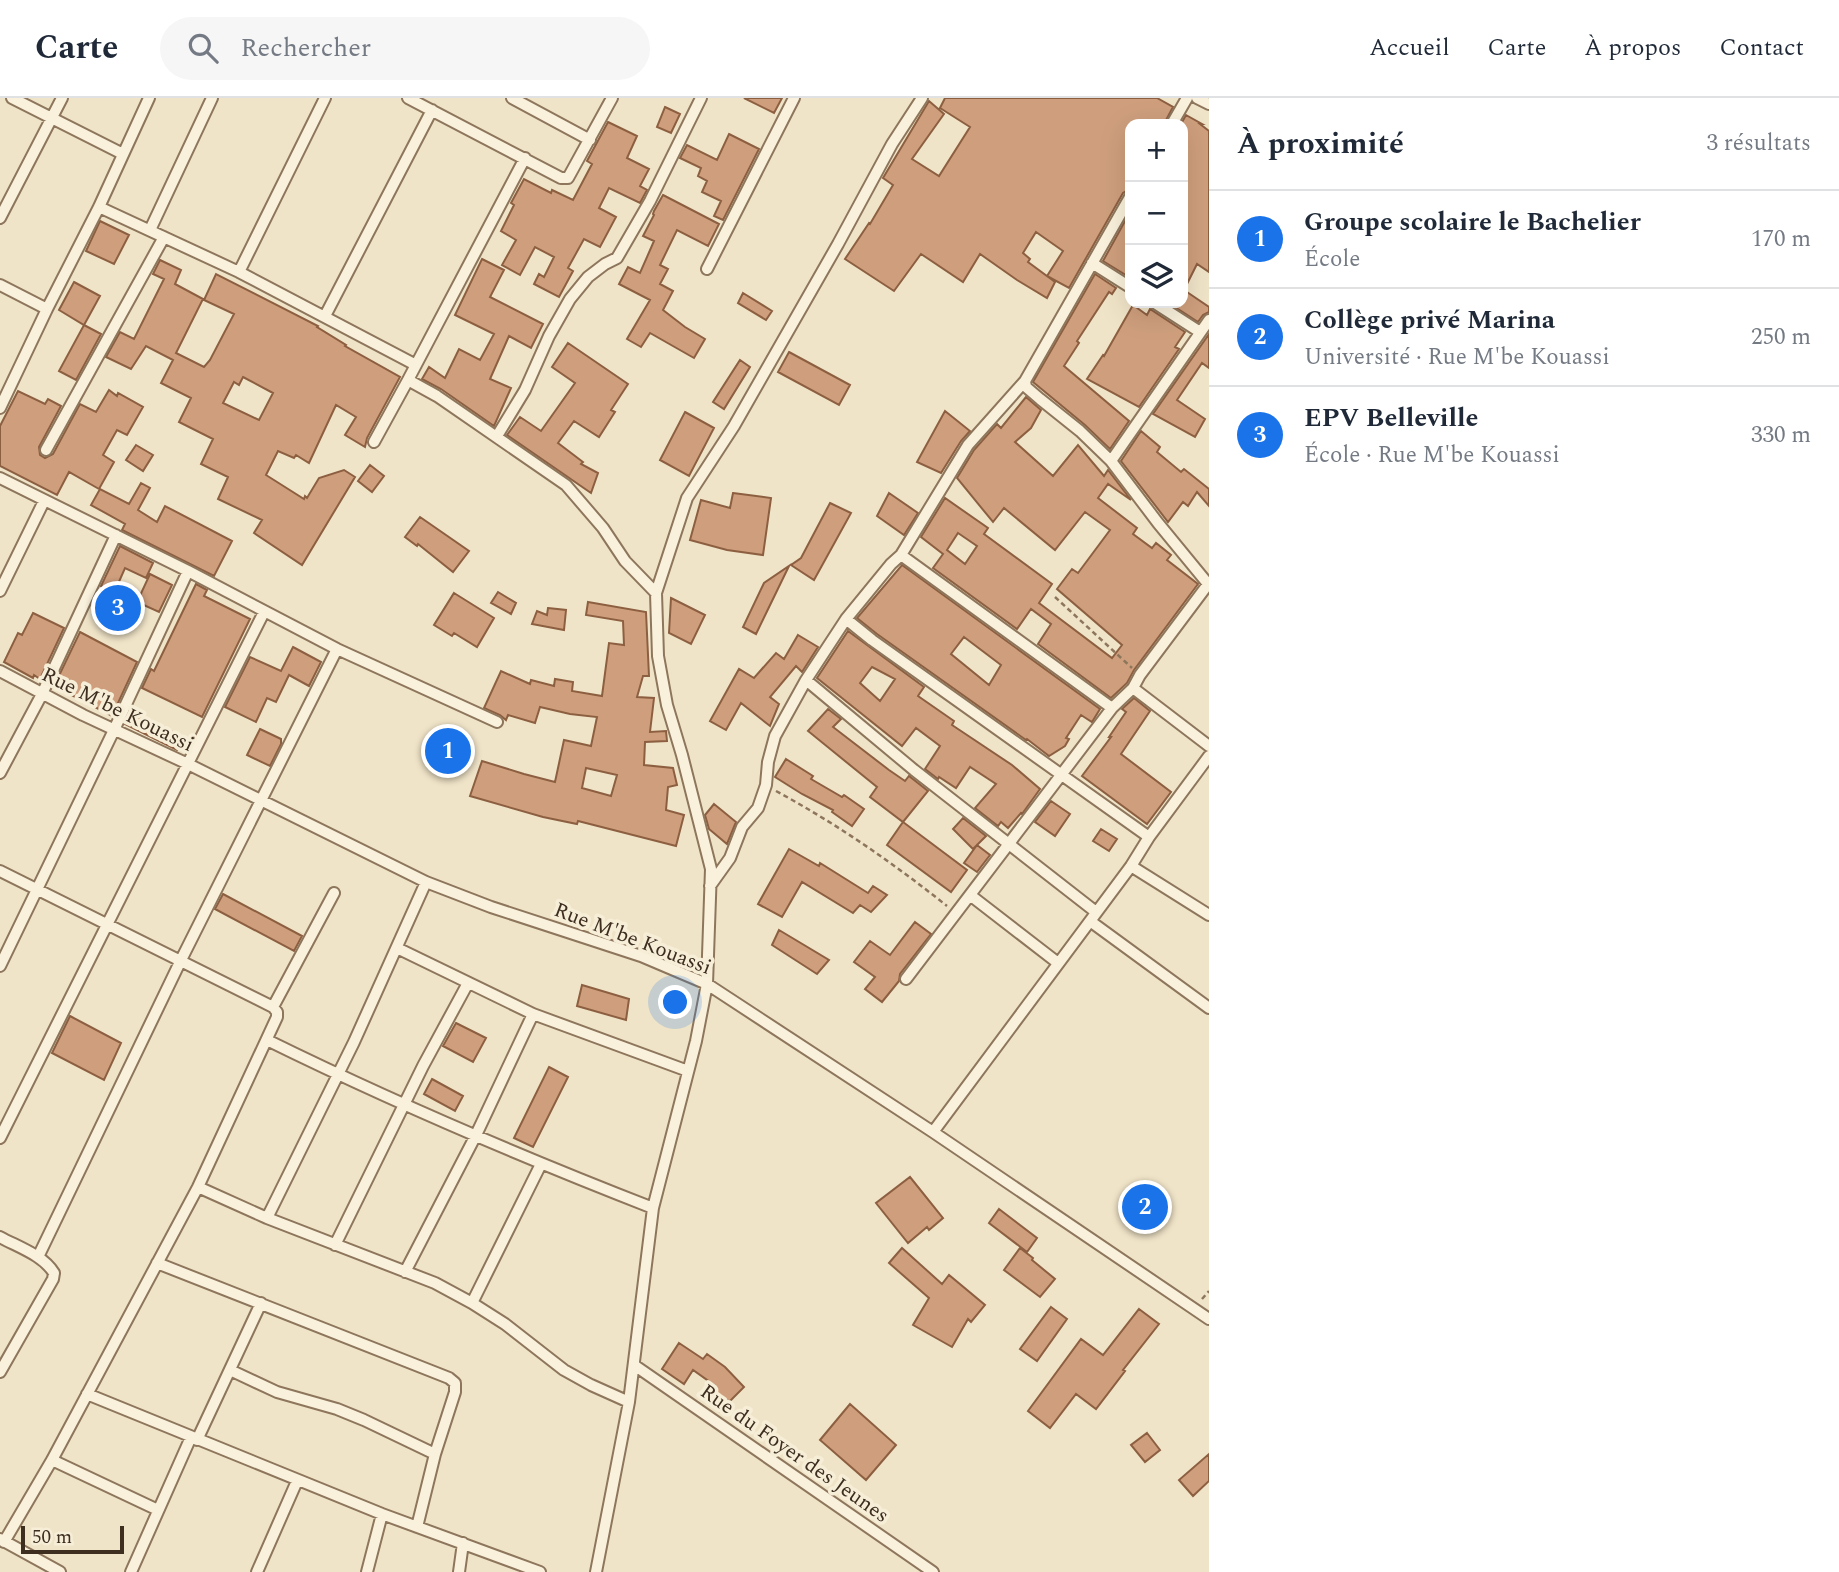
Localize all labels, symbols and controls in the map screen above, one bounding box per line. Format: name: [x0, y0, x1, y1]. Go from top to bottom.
search box: [160, 17, 650, 80]
text: Carte: [35, 23, 118, 73]
text: Rechercher: [240, 28, 371, 68]
icon: search: [184, 29, 222, 67]
text: Accueil: [1369, 30, 1449, 66]
text: Carte: [1487, 30, 1546, 66]
text: À propos: [1584, 30, 1681, 66]
text: Contact: [1719, 30, 1804, 66]
map controls: [1125, 119, 1188, 308]
button: +: [1125, 119, 1188, 182]
text: À proximité: [1237, 121, 1404, 167]
text: 3 résultats: [1706, 126, 1811, 161]
button: −: [1125, 182, 1188, 245]
text: Groupe scolaire le Bachelier: [1304, 202, 1641, 242]
text: 1: [1254, 222, 1266, 257]
text: 170 m: [1751, 222, 1811, 257]
text: École: [1304, 242, 1360, 277]
button: layers: [1125, 245, 1188, 308]
text: Collège privé Marina: [1304, 300, 1555, 340]
text: 2: [1254, 320, 1266, 355]
text: 250 m: [1751, 320, 1811, 355]
text: Université · Rue M'be Kouassi: [1304, 340, 1610, 375]
text: EPV Belleville: [1304, 398, 1478, 438]
text: 3: [1254, 418, 1266, 453]
text: 330 m: [1751, 418, 1811, 453]
text: École · Rue M'be Kouassi: [1304, 438, 1560, 473]
pin: 3: [95, 582, 141, 634]
street label: Rue M'be Kouassi: [36, 659, 199, 761]
pin: 1: [425, 725, 471, 777]
street label: Rue M'be Kouassi: [549, 894, 716, 984]
your location: [658, 985, 692, 1019]
pin: 2: [1122, 1181, 1168, 1233]
street label: Rue du Foyer des Jeunes: [693, 1376, 896, 1531]
scale bar: [21, 1523, 124, 1555]
text: 50 m: [32, 1523, 72, 1552]

